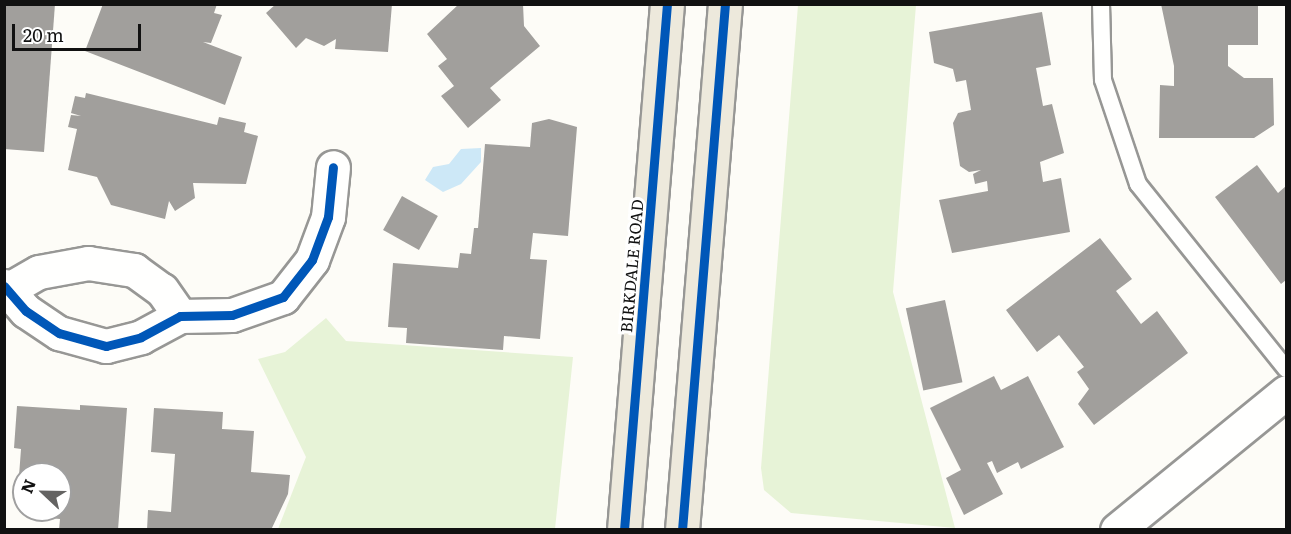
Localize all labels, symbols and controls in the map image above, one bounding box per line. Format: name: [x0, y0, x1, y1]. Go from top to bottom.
scale bar: [15, 12, 144, 50]
text: 20 m: [23, 21, 64, 48]
street label: BIRKDALE ROAD: [616, 198, 646, 334]
north arrow: [12, 462, 72, 522]
text: N: [14, 475, 41, 497]

